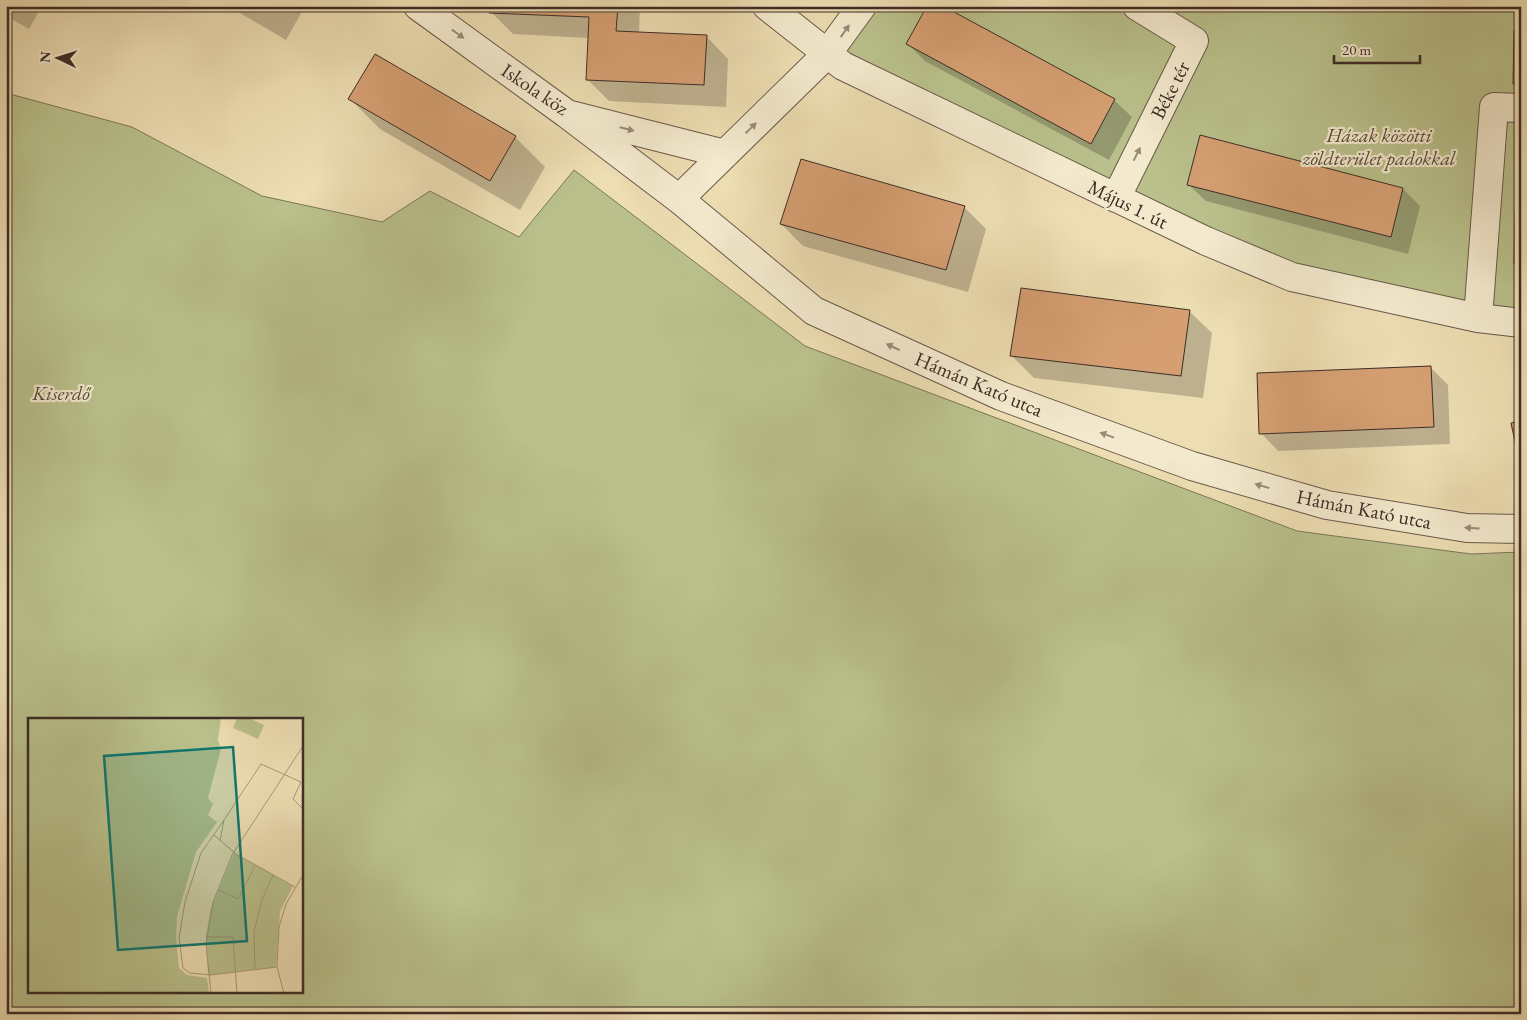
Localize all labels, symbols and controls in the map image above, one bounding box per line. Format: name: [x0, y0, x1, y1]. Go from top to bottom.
one-way arrow: [840, 24, 850, 37]
one-way arrow: [451, 29, 464, 40]
north arrow: [32, 32, 82, 82]
scale bar: [1334, 32, 1421, 64]
text: 20 m: [1342, 40, 1371, 59]
text: N: [36, 50, 54, 63]
street label: Béke tér: [1144, 56, 1196, 123]
street label: Iskola köz: [496, 57, 574, 121]
one-way arrow: [745, 122, 757, 134]
park label: Házak közötti zöldterület padokkal: [1302, 122, 1457, 171]
one-way arrow: [620, 125, 635, 133]
one-way arrow: [1133, 147, 1142, 162]
street label: Május 1. út: [1084, 173, 1173, 235]
one-way arrow: [886, 342, 900, 350]
street label: Hámán Kató utca: [911, 345, 1047, 423]
park label: Kiserdő: [31, 380, 92, 406]
one-way arrow: [1100, 431, 1115, 438]
one-way arrow: [1254, 482, 1269, 490]
street label: Hámán Kató utca: [1294, 483, 1434, 535]
one-way arrow: [1464, 524, 1480, 532]
inset map: [28, 718, 302, 992]

